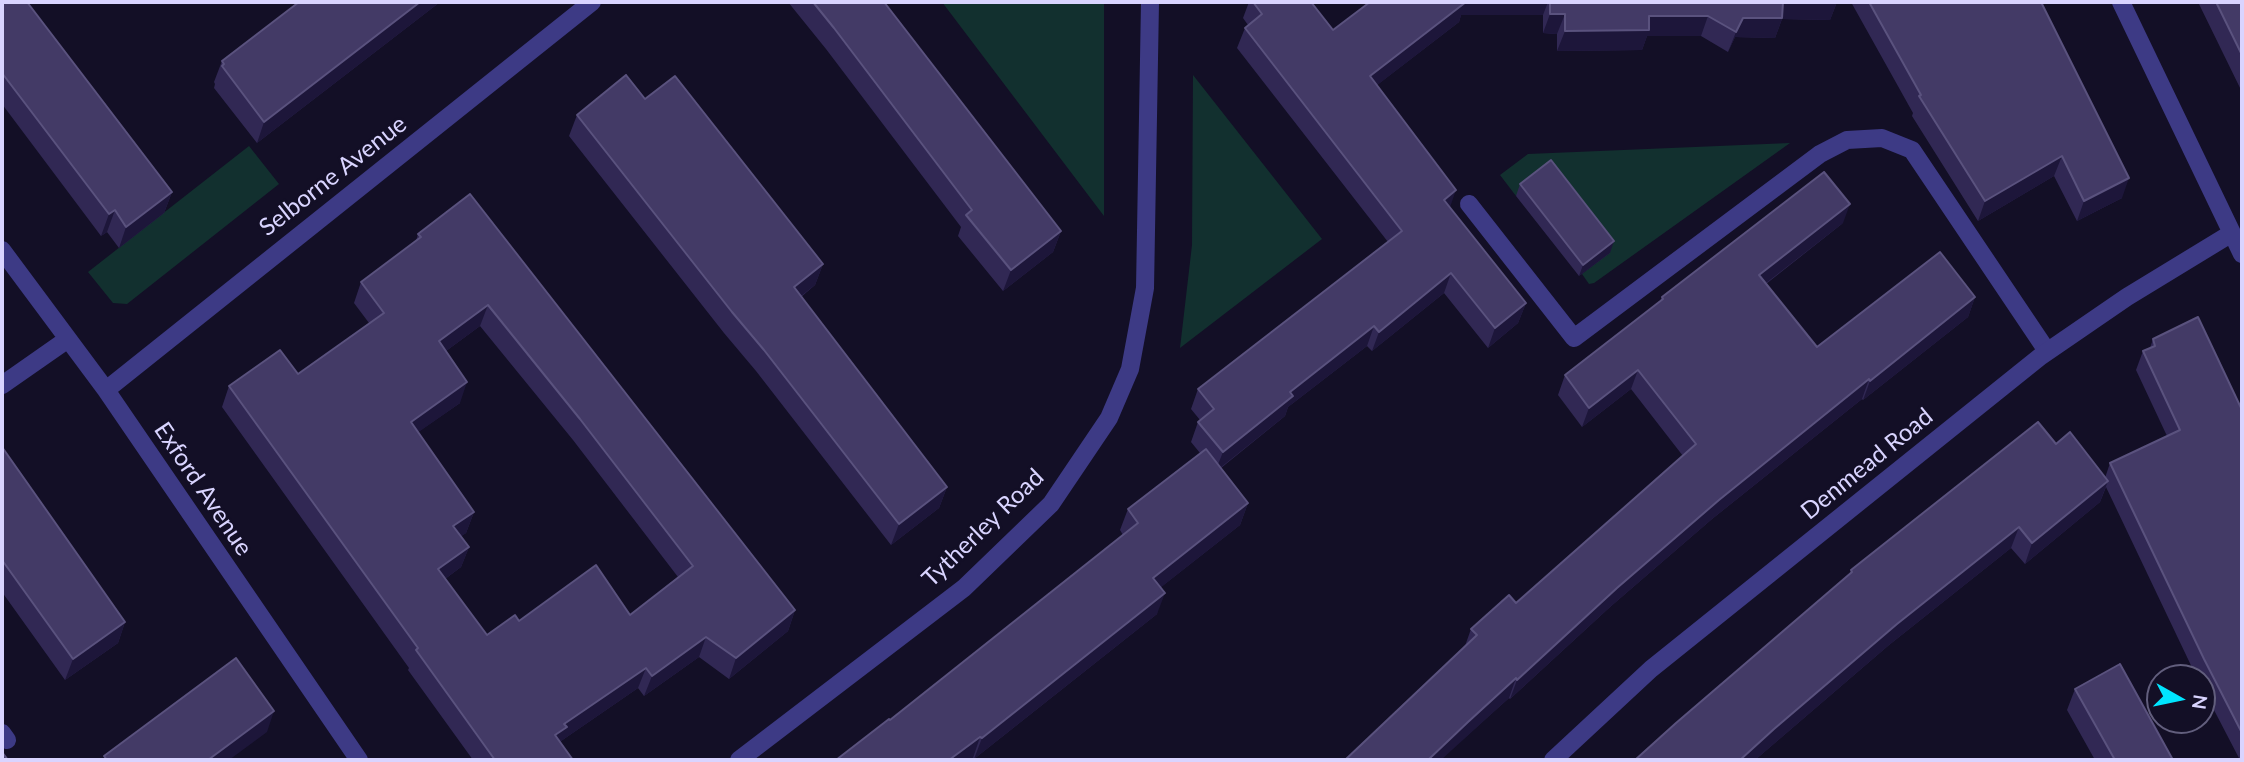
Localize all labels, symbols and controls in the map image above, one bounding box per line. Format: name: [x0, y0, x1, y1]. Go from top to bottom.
street label: Selborne Avenue: [254, 110, 412, 242]
street label: Denmead Road: [1795, 402, 1939, 526]
street label: Exford Avenue: [148, 417, 258, 561]
street label: Tytherley Road: [916, 463, 1050, 593]
north arrow: [2146, 664, 2216, 734]
text: N: [2188, 693, 2213, 711]

